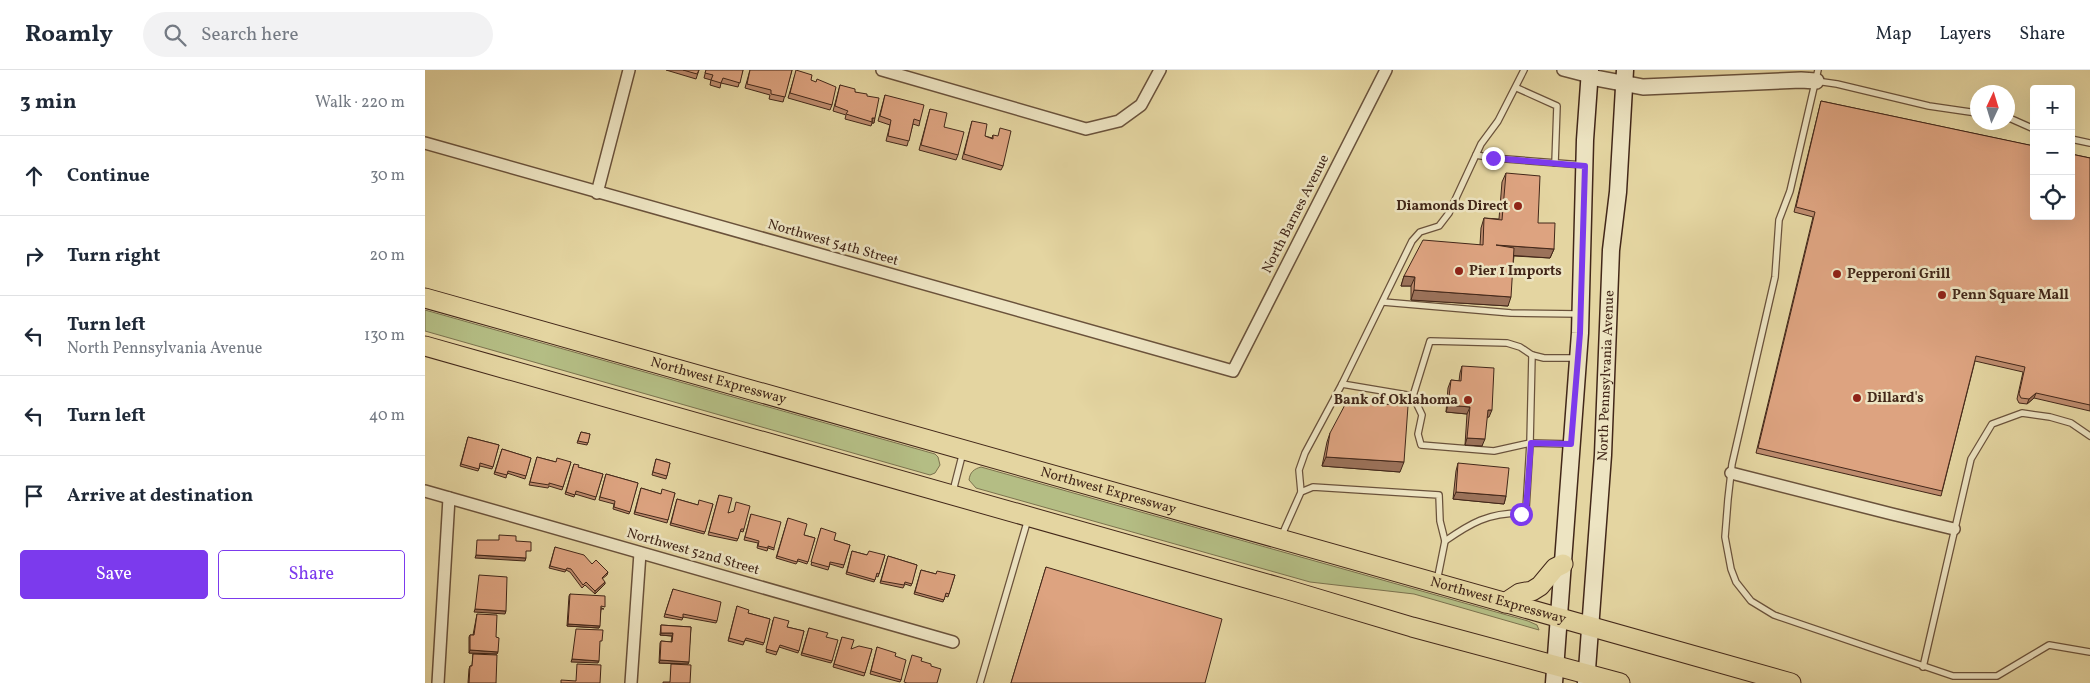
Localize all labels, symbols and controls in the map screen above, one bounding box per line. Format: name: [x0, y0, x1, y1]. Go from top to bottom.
search box: [143, 12, 493, 57]
text: Roamly: [25, 18, 113, 52]
icon: search: [161, 21, 189, 49]
text: Search here: [201, 22, 298, 48]
text: Map: [1875, 22, 1911, 47]
text: Layers: [1939, 22, 1991, 47]
text: Share: [2019, 22, 2065, 47]
north arrow: [1970, 85, 2015, 130]
map controls: [2030, 85, 2075, 220]
button: +: [2030, 85, 2075, 130]
text: 3 min: [20, 88, 76, 117]
text: Walk · 220 m: [315, 92, 405, 114]
button: −: [2030, 130, 2075, 175]
route end: [1482, 147, 1505, 170]
street label: North Barnes Avenue: [1258, 151, 1334, 277]
icon: ahead: [20, 162, 48, 190]
text: Continue: [67, 163, 150, 189]
text: 30 m: [370, 165, 405, 187]
button: locate: [2030, 175, 2075, 220]
place label: Diamonds Direct: [1396, 197, 1508, 216]
marker: Diamonds Direct: [1512, 200, 1524, 212]
street label: Northwest 54th Street: [765, 215, 901, 271]
icon: right: [20, 242, 48, 270]
text: Turn right: [67, 243, 160, 269]
text: 20 m: [370, 245, 405, 267]
place label: Pier 1 Imports: [1469, 262, 1562, 281]
marker: Pier 1 Imports: [1453, 265, 1465, 277]
place label: Pepperoni Grill: [1847, 265, 1950, 284]
marker: Pepperoni Grill: [1831, 268, 1843, 280]
place label: Penn Square Mall: [1952, 286, 2069, 305]
street label: North Pennsylvania Avenue: [1593, 289, 1619, 462]
marker: Penn Square Mall: [1936, 289, 1948, 301]
text: Turn left: [67, 312, 146, 338]
icon: left: [20, 322, 48, 350]
text: 130 m: [364, 325, 405, 347]
text: North Pennsylvania Avenue: [67, 338, 262, 360]
street label: Northwest Expressway: [648, 353, 789, 409]
place label: Dillard's: [1867, 389, 1924, 408]
place label: Bank of Oklahoma: [1334, 391, 1458, 410]
marker: Dillard's: [1851, 392, 1863, 404]
marker: Bank of Oklahoma: [1462, 394, 1474, 406]
icon: left: [20, 402, 48, 430]
text: Turn left: [67, 403, 146, 429]
text: 40 m: [369, 405, 405, 427]
street label: Northwest Expressway: [1038, 462, 1179, 519]
icon: arrive: [20, 482, 48, 510]
text: Arrive at destination: [67, 483, 253, 509]
route start: [1510, 503, 1533, 526]
street label: Northwest 52nd Street: [624, 524, 762, 580]
button: Save: [20, 550, 208, 599]
button: Share: [218, 550, 405, 599]
street label: Northwest Expressway: [1428, 572, 1569, 629]

